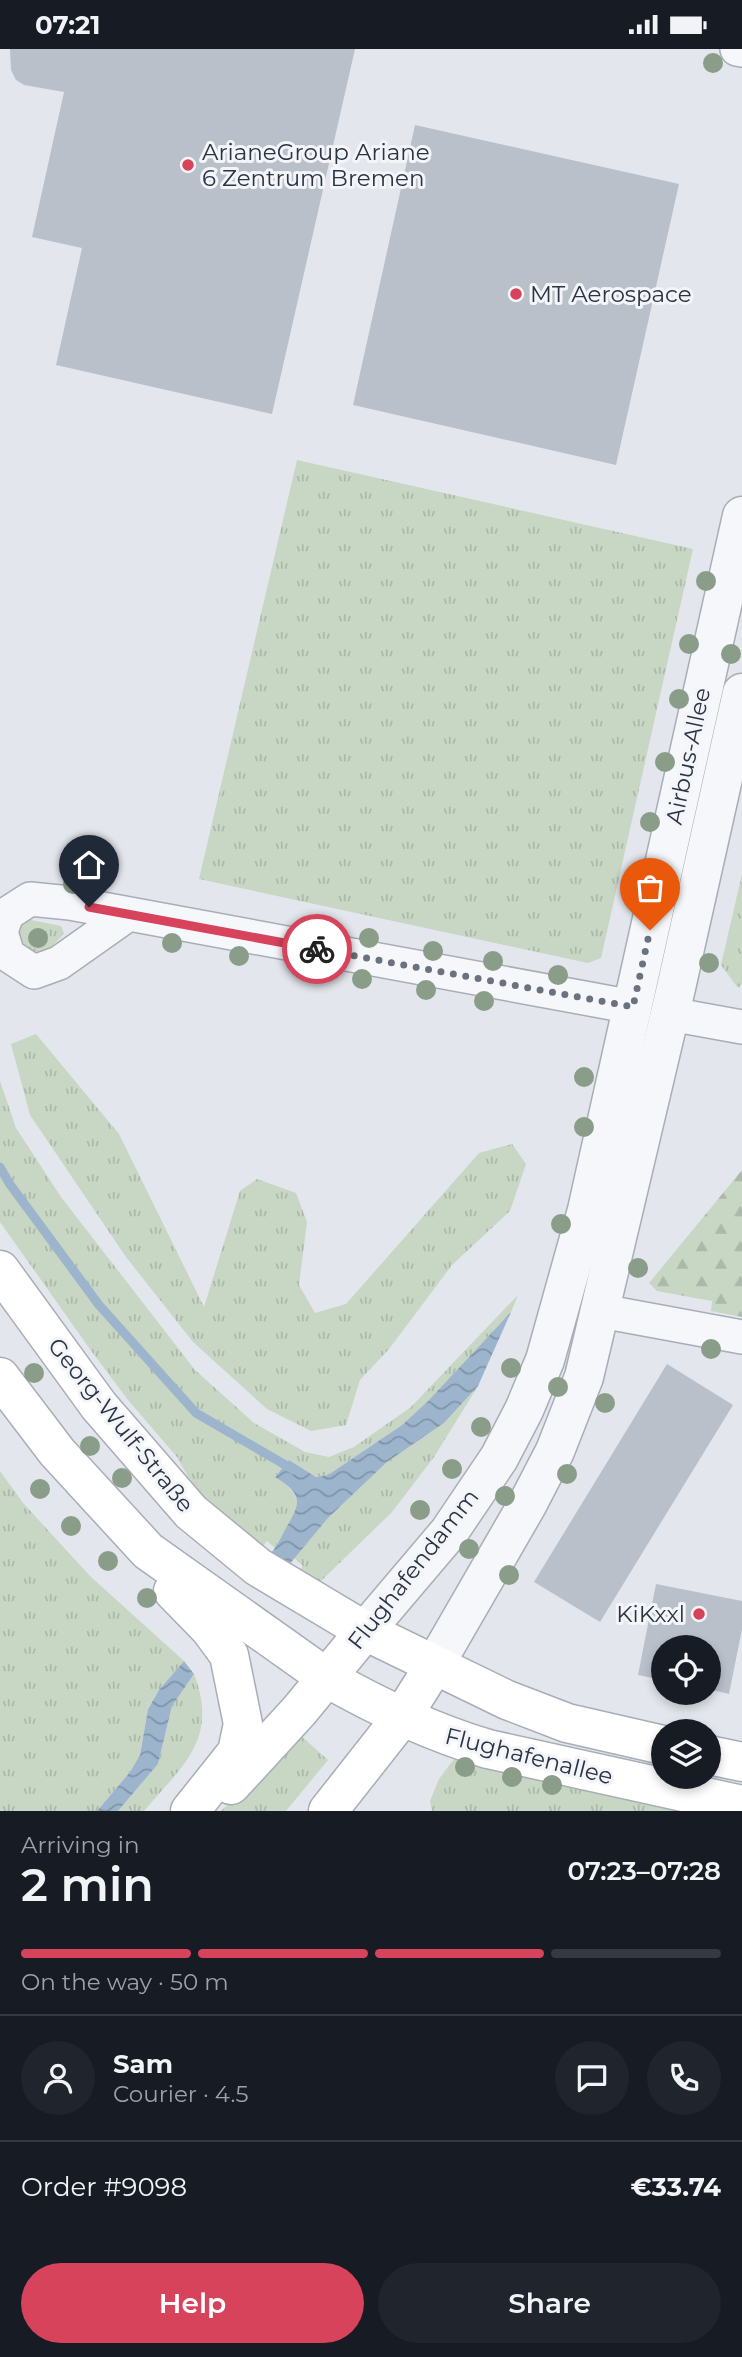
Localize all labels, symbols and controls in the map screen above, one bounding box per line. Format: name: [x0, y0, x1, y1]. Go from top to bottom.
text: 07:21: [35, 9, 101, 41]
place label: ArianeGroup Ariane 6 Zentrum Bremen: [202, 138, 430, 192]
marker: ArianeGroup Ariane 6 Zentrum Bremen: [180, 157, 196, 173]
place label: MT Aerospace: [530, 280, 692, 308]
marker: MT Aerospace: [508, 286, 524, 302]
street label: Airbus-Allee: [660, 685, 716, 827]
pin: [59, 835, 119, 907]
icon: home: [70, 846, 108, 884]
pin: [620, 858, 680, 930]
icon: bag: [631, 869, 669, 907]
courier: [282, 914, 352, 984]
icon: bike: [298, 930, 336, 968]
street label: Georg-Wulf-Straße: [42, 1332, 200, 1518]
street label: Flughafendamm: [342, 1483, 484, 1655]
place label: KiKxxl: [616, 1600, 685, 1628]
marker: KiKxxl: [691, 1606, 707, 1622]
map controls: [651, 1635, 721, 1789]
button: locate: [651, 1635, 721, 1705]
button: layers: [651, 1719, 721, 1789]
street label: Flughafenallee: [442, 1722, 616, 1790]
text: Arriving in: [21, 1831, 140, 1859]
text: 07:23–07:28: [568, 1855, 721, 1887]
text: 2 min: [21, 1856, 154, 1913]
text: On the way · 50 m: [21, 1968, 229, 1996]
button: person: [21, 2041, 95, 2115]
button: chat: [555, 2041, 629, 2115]
button: phone: [647, 2041, 721, 2115]
text: Sam: [113, 2048, 173, 2080]
text: Courier · 4.5: [113, 2080, 248, 2108]
text: Order #9098: [21, 2171, 187, 2203]
text: €33.74: [631, 2171, 721, 2203]
button: Help: [21, 2263, 364, 2343]
button: Share: [378, 2263, 721, 2343]

